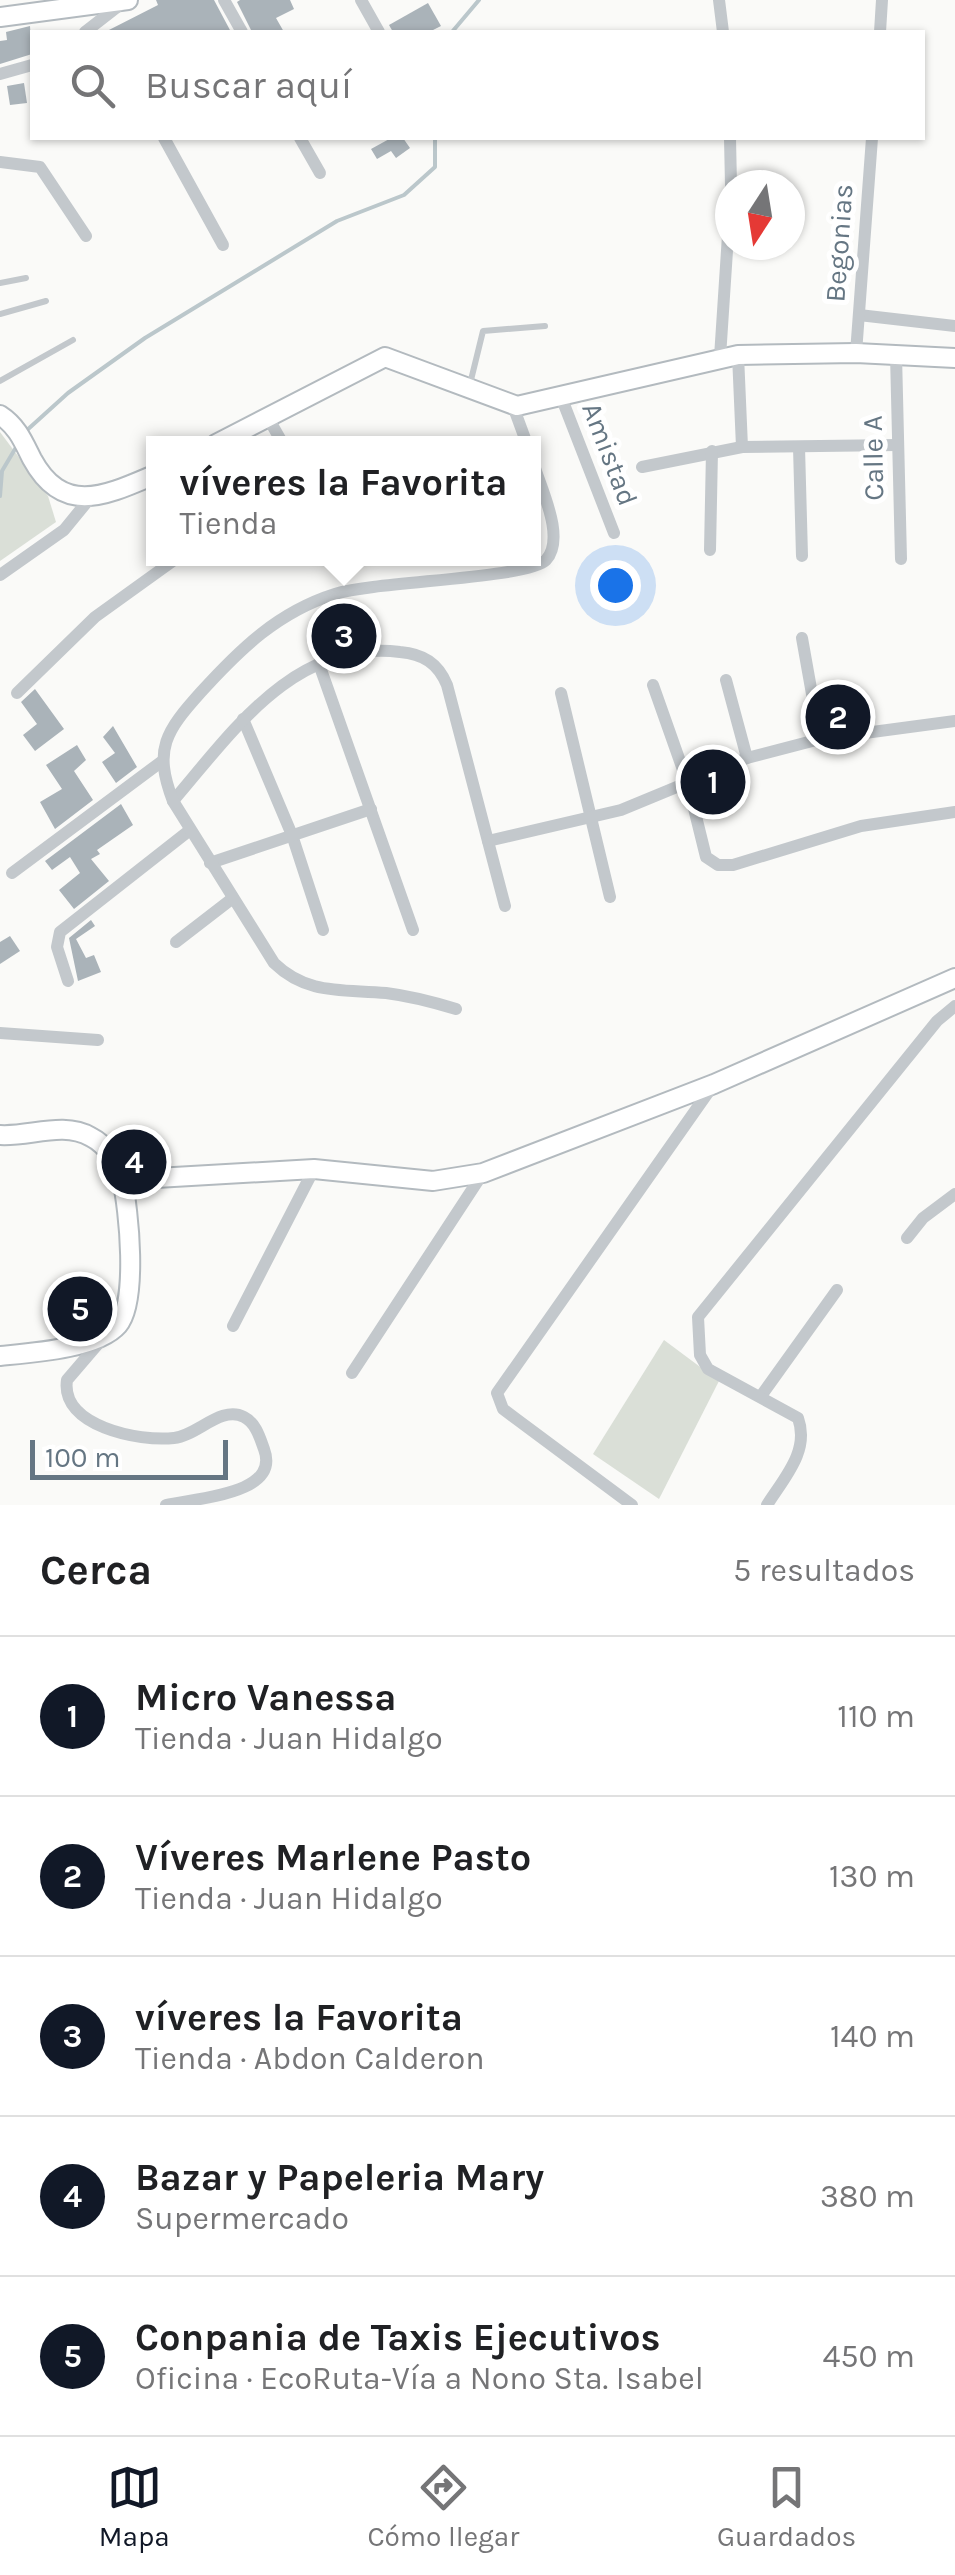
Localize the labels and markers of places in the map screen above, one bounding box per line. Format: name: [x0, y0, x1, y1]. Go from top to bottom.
pin: 3: [312, 598, 376, 674]
pin: 2: [806, 680, 870, 754]
pin: 1: [680, 744, 746, 820]
pin: 4: [102, 1124, 166, 1200]
pin: 5: [48, 1272, 112, 1346]

